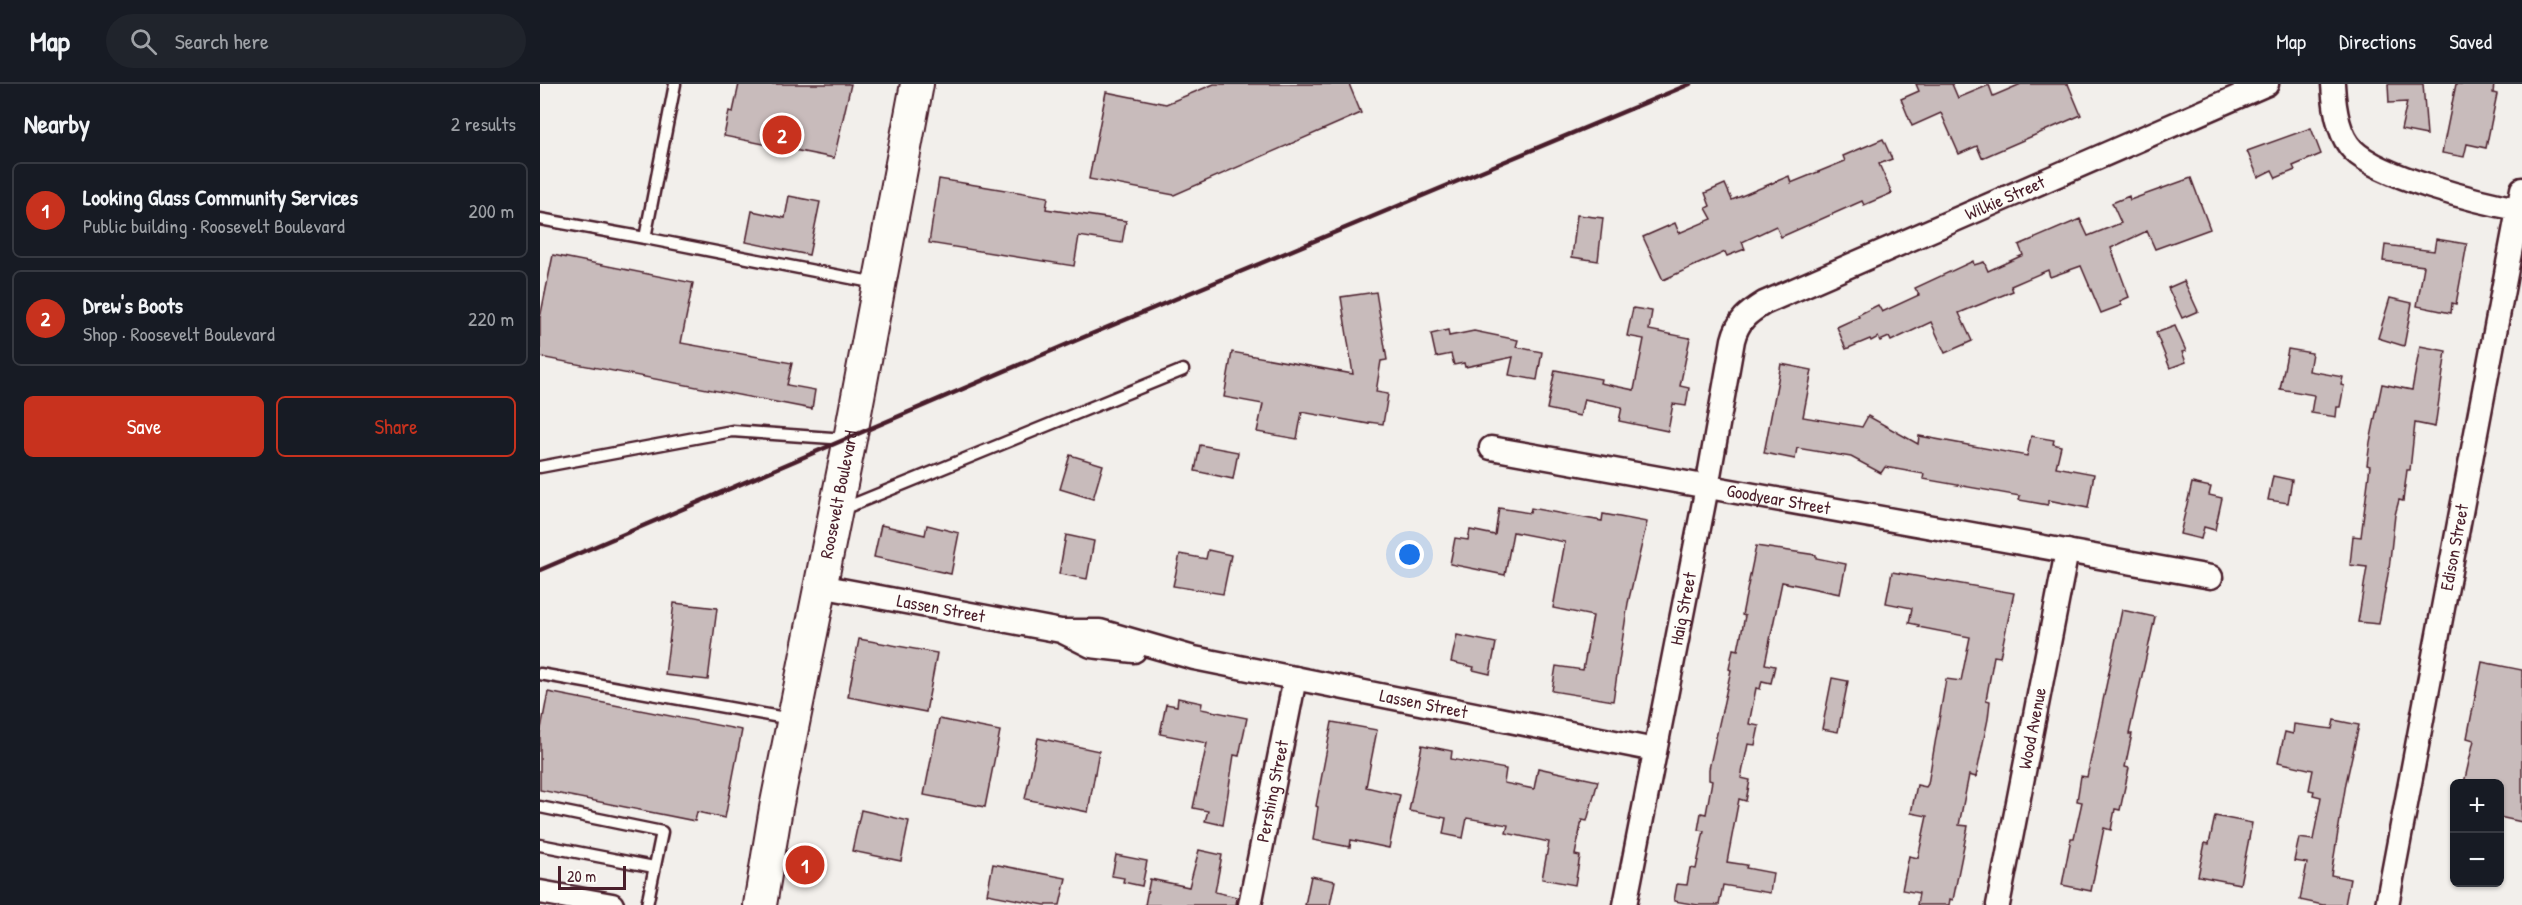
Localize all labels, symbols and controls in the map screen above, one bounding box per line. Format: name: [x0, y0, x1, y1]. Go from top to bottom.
search box: [106, 14, 526, 68]
text: Map: [30, 22, 70, 60]
icon: search: [127, 25, 160, 58]
text: Search here: [175, 26, 269, 56]
text: Map: [2276, 27, 2306, 56]
text: Directions: [2339, 27, 2416, 56]
text: Saved: [2449, 27, 2492, 56]
text: Nearby: [24, 106, 90, 141]
text: 2 results: [451, 110, 516, 137]
pin: 2: [762, 112, 802, 158]
street label: Wilkie Street: [1961, 169, 2049, 226]
text: Looking Glass Community Services: [83, 182, 358, 212]
text: 1: [42, 197, 49, 224]
text: 200 m: [469, 197, 514, 224]
text: Public building · Roosevelt Boulevard: [83, 212, 345, 239]
text: Drew's Boots: [83, 290, 183, 320]
text: 2: [41, 305, 50, 332]
text: 220 m: [468, 305, 514, 332]
text: Shop · Roosevelt Boulevard: [83, 320, 275, 347]
button: Save: [24, 396, 264, 457]
button: Share: [276, 396, 516, 457]
street label: Roosevelt Boulevard: [813, 428, 863, 561]
street label: Goodyear Street: [1725, 477, 1833, 521]
street label: Edison Street: [2434, 501, 2474, 593]
your location: [1395, 540, 1424, 569]
street label: Haig Street: [1663, 569, 1702, 647]
street label: Lassen Street: [895, 588, 988, 629]
street label: Lassen Street: [1377, 682, 1470, 724]
street label: Wood Avenue: [2012, 685, 2052, 771]
street label: Pershing Street: [1250, 737, 1295, 844]
map controls: [2450, 779, 2504, 887]
button: +: [2450, 779, 2504, 833]
button: −: [2450, 833, 2504, 887]
pin: 1: [786, 842, 824, 888]
scale bar: [558, 863, 626, 890]
text: 20 m: [567, 865, 596, 887]

